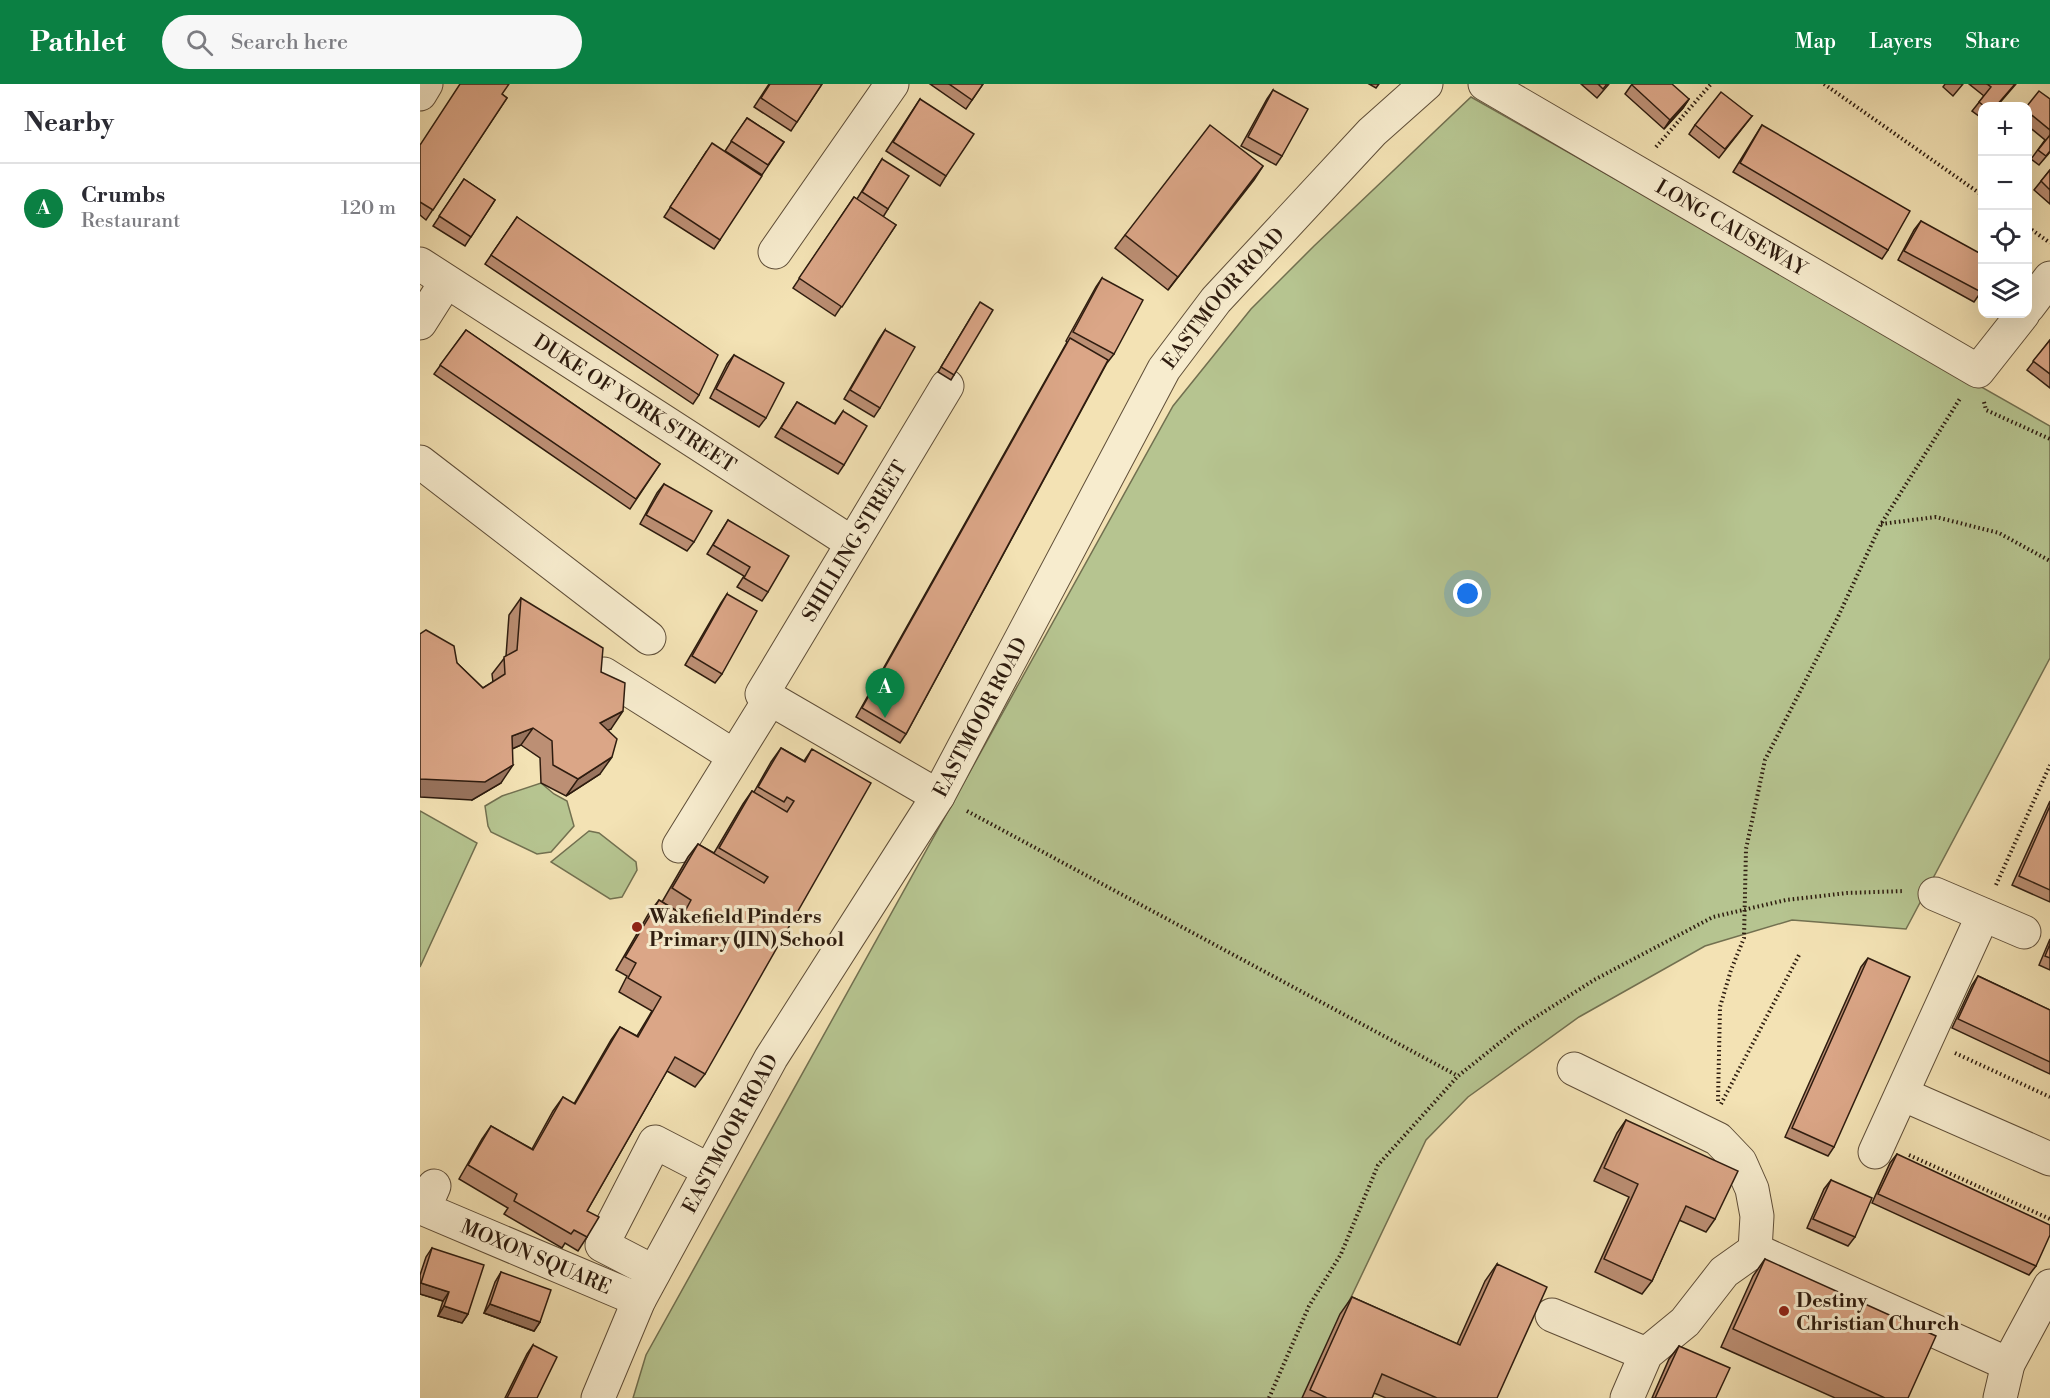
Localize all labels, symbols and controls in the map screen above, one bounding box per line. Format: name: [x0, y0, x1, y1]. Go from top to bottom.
search box: [162, 15, 582, 69]
text: Pathlet: [30, 25, 126, 60]
icon: search: [183, 26, 216, 59]
text: Search here: [231, 29, 348, 56]
text: Map: [1795, 29, 1836, 55]
text: Layers: [1869, 29, 1932, 55]
text: Share: [1965, 29, 2020, 55]
map controls: [1978, 102, 2032, 318]
button: +: [1978, 102, 2032, 156]
text: Nearby: [24, 107, 114, 139]
button: −: [1978, 156, 2032, 210]
street label: LONG CAUSEWAY: [1650, 175, 1811, 283]
text: Crumbs: [81, 182, 165, 209]
text: A: [36, 196, 51, 221]
text: 120 m: [341, 196, 396, 221]
text: Restaurant: [81, 209, 180, 234]
button: locate: [1978, 210, 2032, 264]
street label: EASTMOOR ROAD: [1157, 223, 1291, 375]
button: layers: [1978, 264, 2032, 318]
street label: DUKE OF YORK STREET: [528, 330, 740, 479]
street label: SHILLING STREET: [797, 457, 913, 627]
your location: [1453, 579, 1482, 608]
street label: EASTMOOR ROAD: [929, 633, 1034, 802]
pin: A: [866, 668, 904, 718]
place label: Wakefield Pinders Primary (JIN) School: [648, 905, 845, 953]
marker: Wakefield Pinders Primary (JIN) School: [630, 920, 644, 934]
street label: EASTMOOR ROAD: [678, 1050, 785, 1218]
street label: MOXON SQUARE: [457, 1215, 615, 1301]
place label: Destiny Christian Church: [1796, 1289, 1960, 1337]
marker: Destiny Christian Church: [1777, 1304, 1791, 1318]

